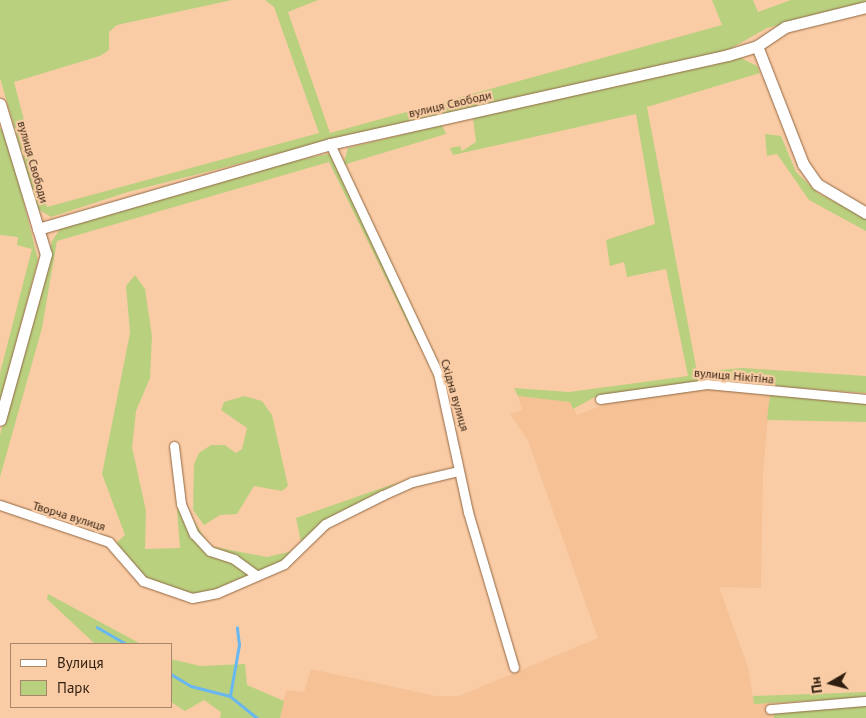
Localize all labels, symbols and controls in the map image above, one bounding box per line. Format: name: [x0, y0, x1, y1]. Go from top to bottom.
street label: вулиця Свободи: [407, 87, 493, 121]
street label: вулиця Свободи: [14, 119, 52, 205]
street label: Східна вулиця: [438, 357, 472, 433]
street label: вулиця Нікітіна: [693, 365, 775, 387]
street label: Творча вулиця: [31, 498, 107, 534]
legend: [10, 643, 172, 708]
text: Вулиця: [57, 653, 104, 672]
north arrow: [806, 658, 856, 708]
text: Пн: [806, 676, 826, 694]
text: Парк: [57, 678, 90, 697]

